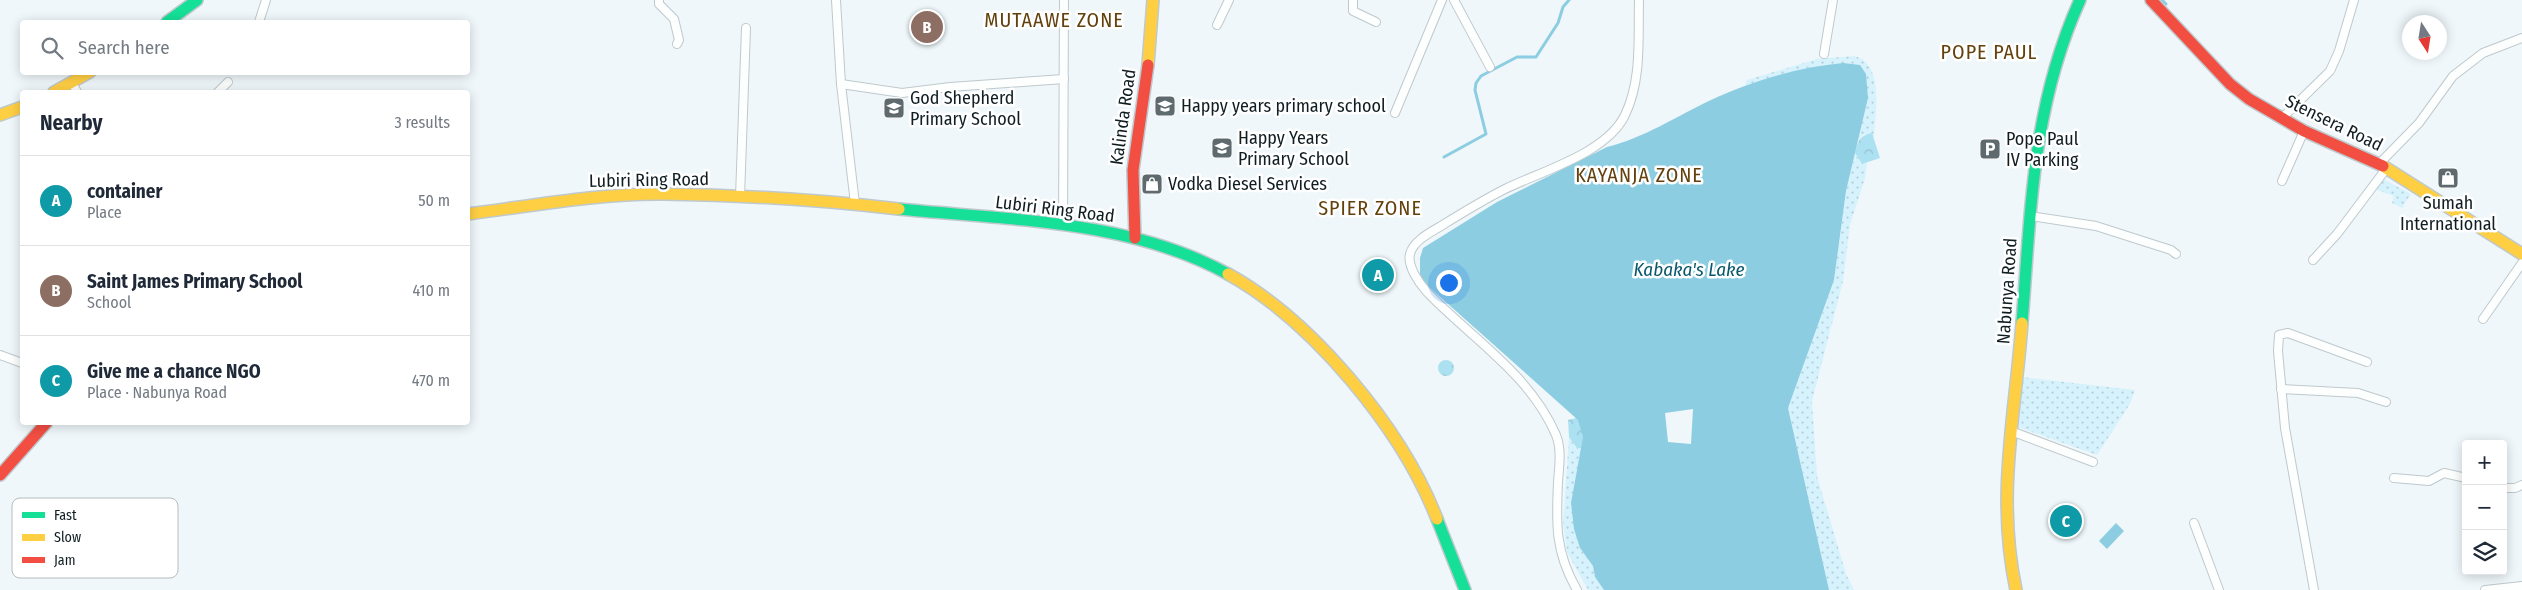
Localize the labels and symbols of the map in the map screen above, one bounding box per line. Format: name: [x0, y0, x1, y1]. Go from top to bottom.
pin: B: [911, 8, 943, 46]
district label: MUTAAWE ZONE: [984, 8, 1124, 32]
north arrow: [2402, 15, 2447, 60]
district label: POPE PAUL: [1941, 40, 2037, 64]
street label: Kalinda Road: [1105, 68, 1141, 166]
place label: God Shepherd Primary School: [910, 87, 1021, 130]
street label: Stensera Road: [2282, 90, 2386, 156]
school or university icon: Happy years primary school: [1153, 94, 1177, 118]
place label: Happy years primary school: [1181, 95, 1386, 117]
school or university icon: God Shepherd Primary School: [882, 96, 906, 120]
place label: Happy Years Primary School: [1238, 127, 1349, 170]
place label: Pope Paul IV Parking: [2006, 128, 2079, 171]
school or university icon: Happy Years Primary School: [1210, 136, 1234, 160]
parking icon: Pope Paul IV Parking: [1978, 137, 2002, 161]
district label: KAYANJA ZONE: [1575, 163, 1703, 187]
shop icon: Sumah International: [2436, 166, 2460, 190]
street label: Lubiri Ring Road: [589, 168, 709, 192]
shop icon: Vodka Diesel Services: [1140, 172, 1164, 196]
place label: Vodka Diesel Services: [1168, 173, 1327, 195]
street label: Lubiri Ring Road: [994, 191, 1116, 227]
place label: Sumah International: [2400, 192, 2496, 235]
district label: SPIER ZONE: [1318, 196, 1422, 220]
street label: Nabunya Road: [1992, 237, 2022, 345]
pin: A: [1362, 256, 1394, 294]
water label: Kabaka's Lake: [1634, 258, 1744, 281]
your location: [1436, 270, 1462, 296]
legend: [12, 498, 178, 578]
pin: C: [2050, 502, 2082, 540]
text: Fast: [54, 507, 77, 524]
text: Slow: [54, 529, 81, 546]
text: Jam: [54, 552, 75, 569]

